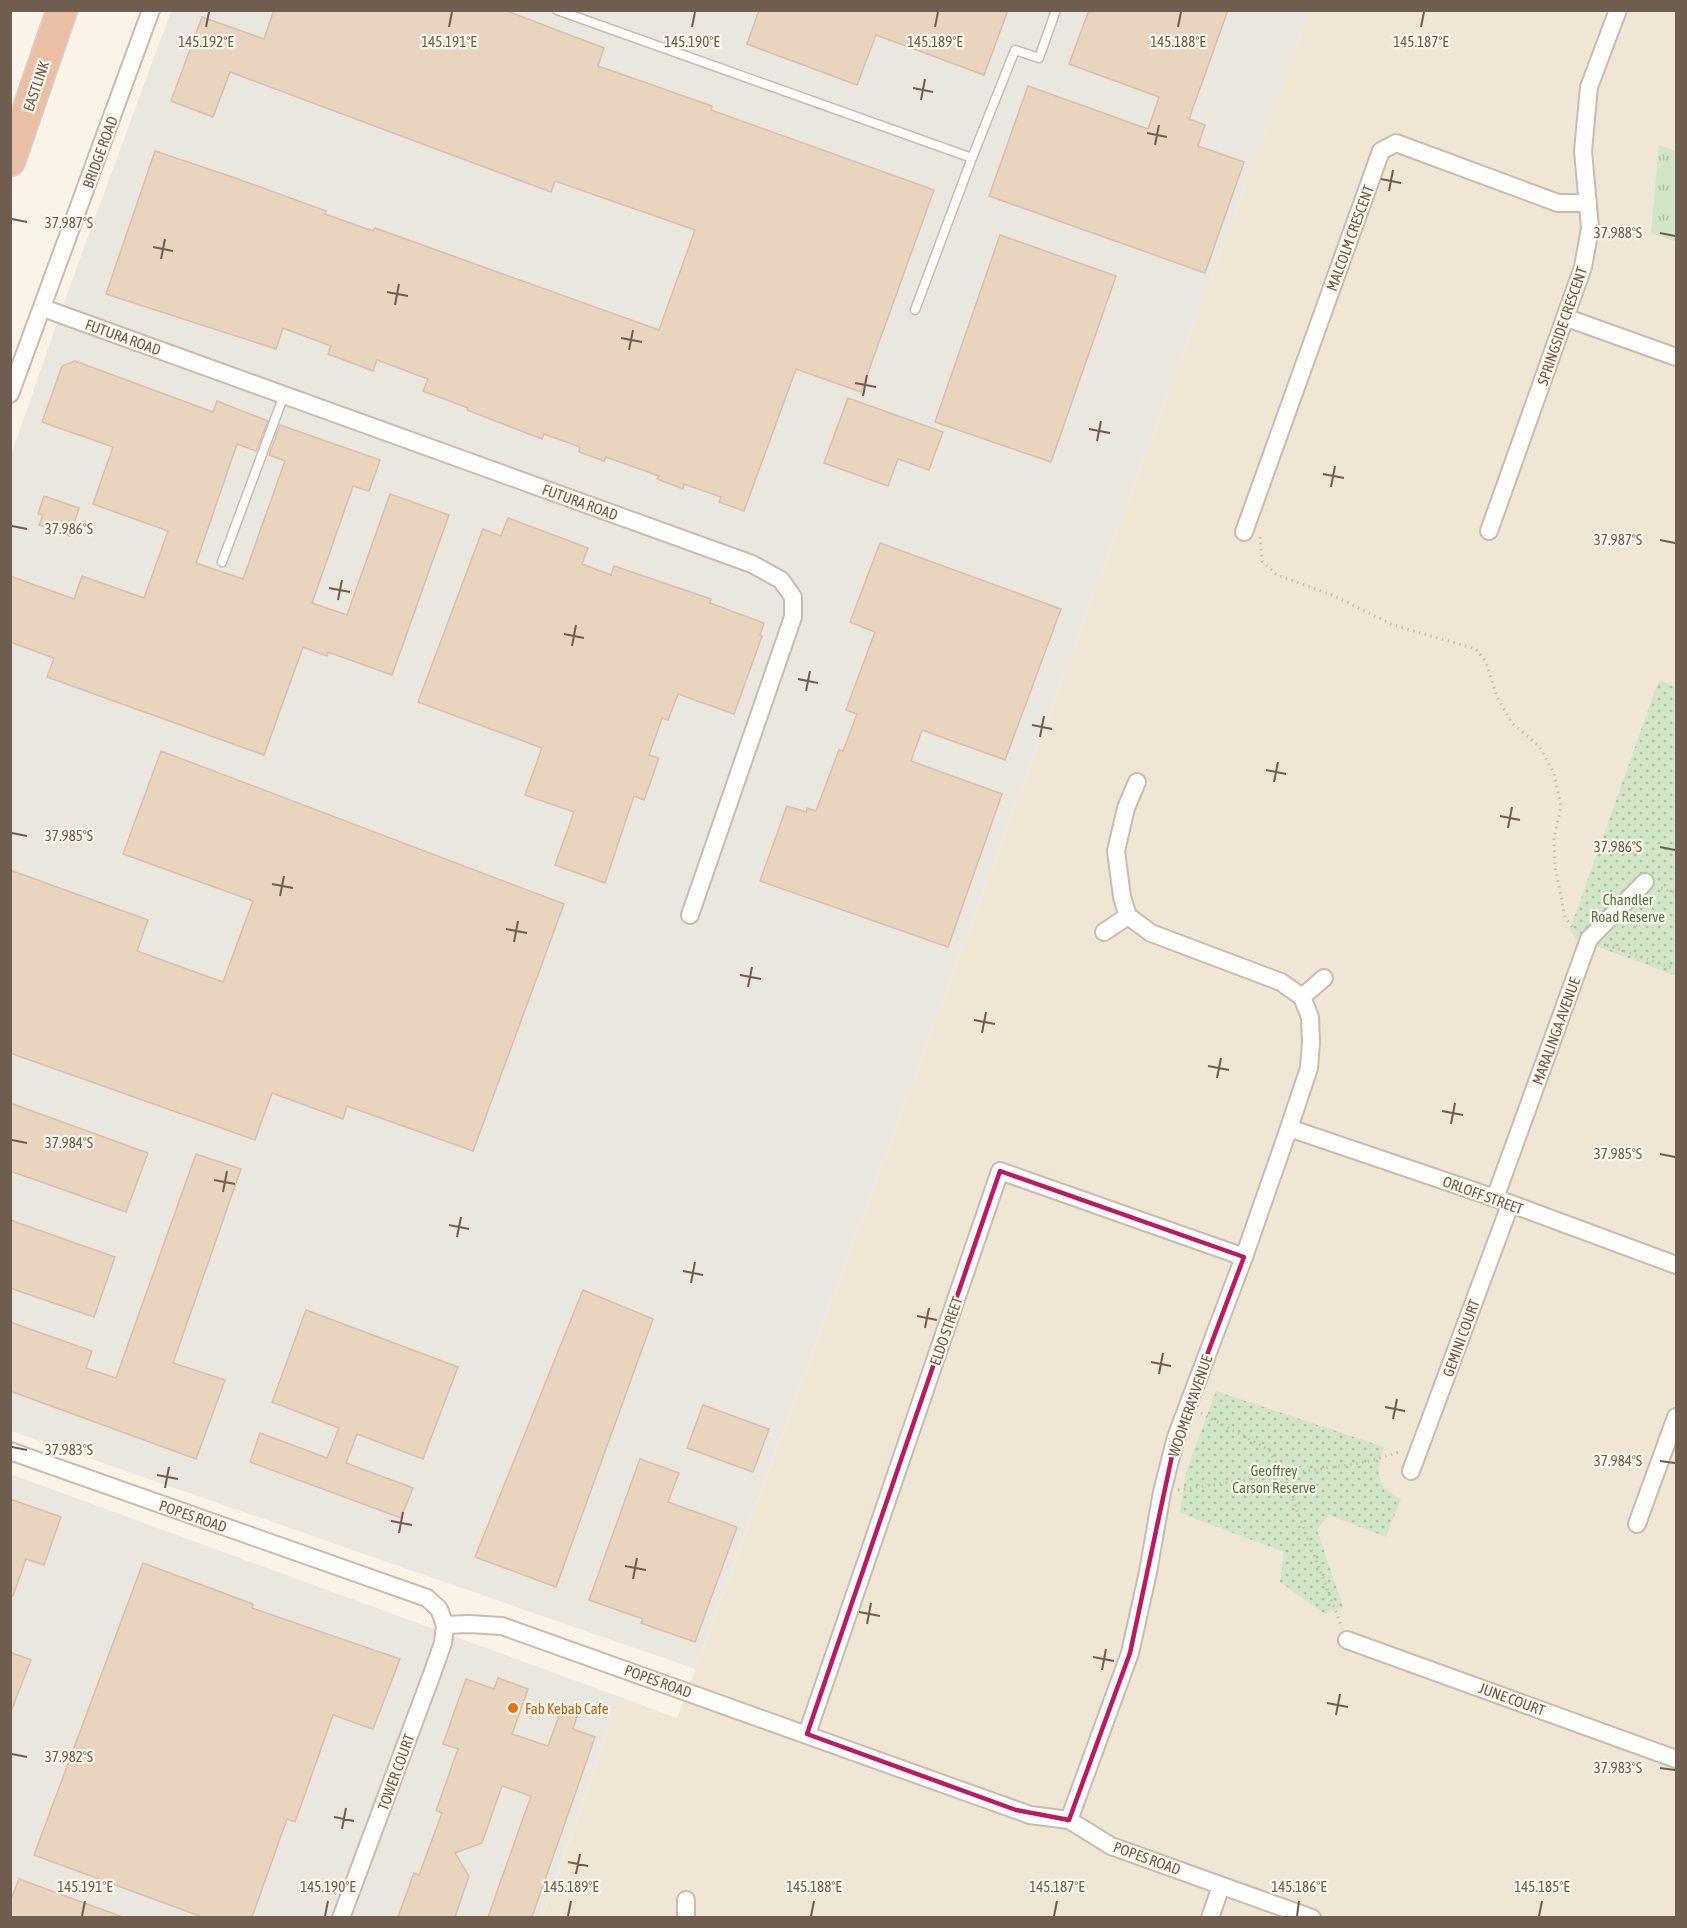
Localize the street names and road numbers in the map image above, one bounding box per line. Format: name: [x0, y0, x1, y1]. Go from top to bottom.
street label: EASTLINK: [19, 58, 53, 114]
street label: BRIDGE ROAD: [79, 114, 121, 190]
street label: MALCOLM CRESCENT: [1323, 182, 1377, 293]
street label: SPRINGSIDE CRESCENT: [1534, 264, 1590, 388]
street label: FUTURA ROAD: [83, 315, 163, 359]
street label: FUTURA ROAD: [540, 480, 620, 524]
street label: MARALINGA AVENUE: [1529, 974, 1584, 1087]
street label: ORLOFF STREET: [1440, 1173, 1526, 1218]
street label: ELDO STREET: [926, 1294, 966, 1367]
street label: GEMINI COURT: [1439, 1297, 1483, 1379]
street label: WOOMERA AVENUE: [1165, 1352, 1216, 1459]
street label: POPES ROAD: [157, 1497, 229, 1535]
street label: POPES ROAD: [622, 1661, 694, 1701]
street label: JUNE COURT: [1477, 1679, 1548, 1719]
street label: TOWER COURT: [374, 1731, 418, 1812]
street label: POPES ROAD: [1111, 1838, 1183, 1878]

